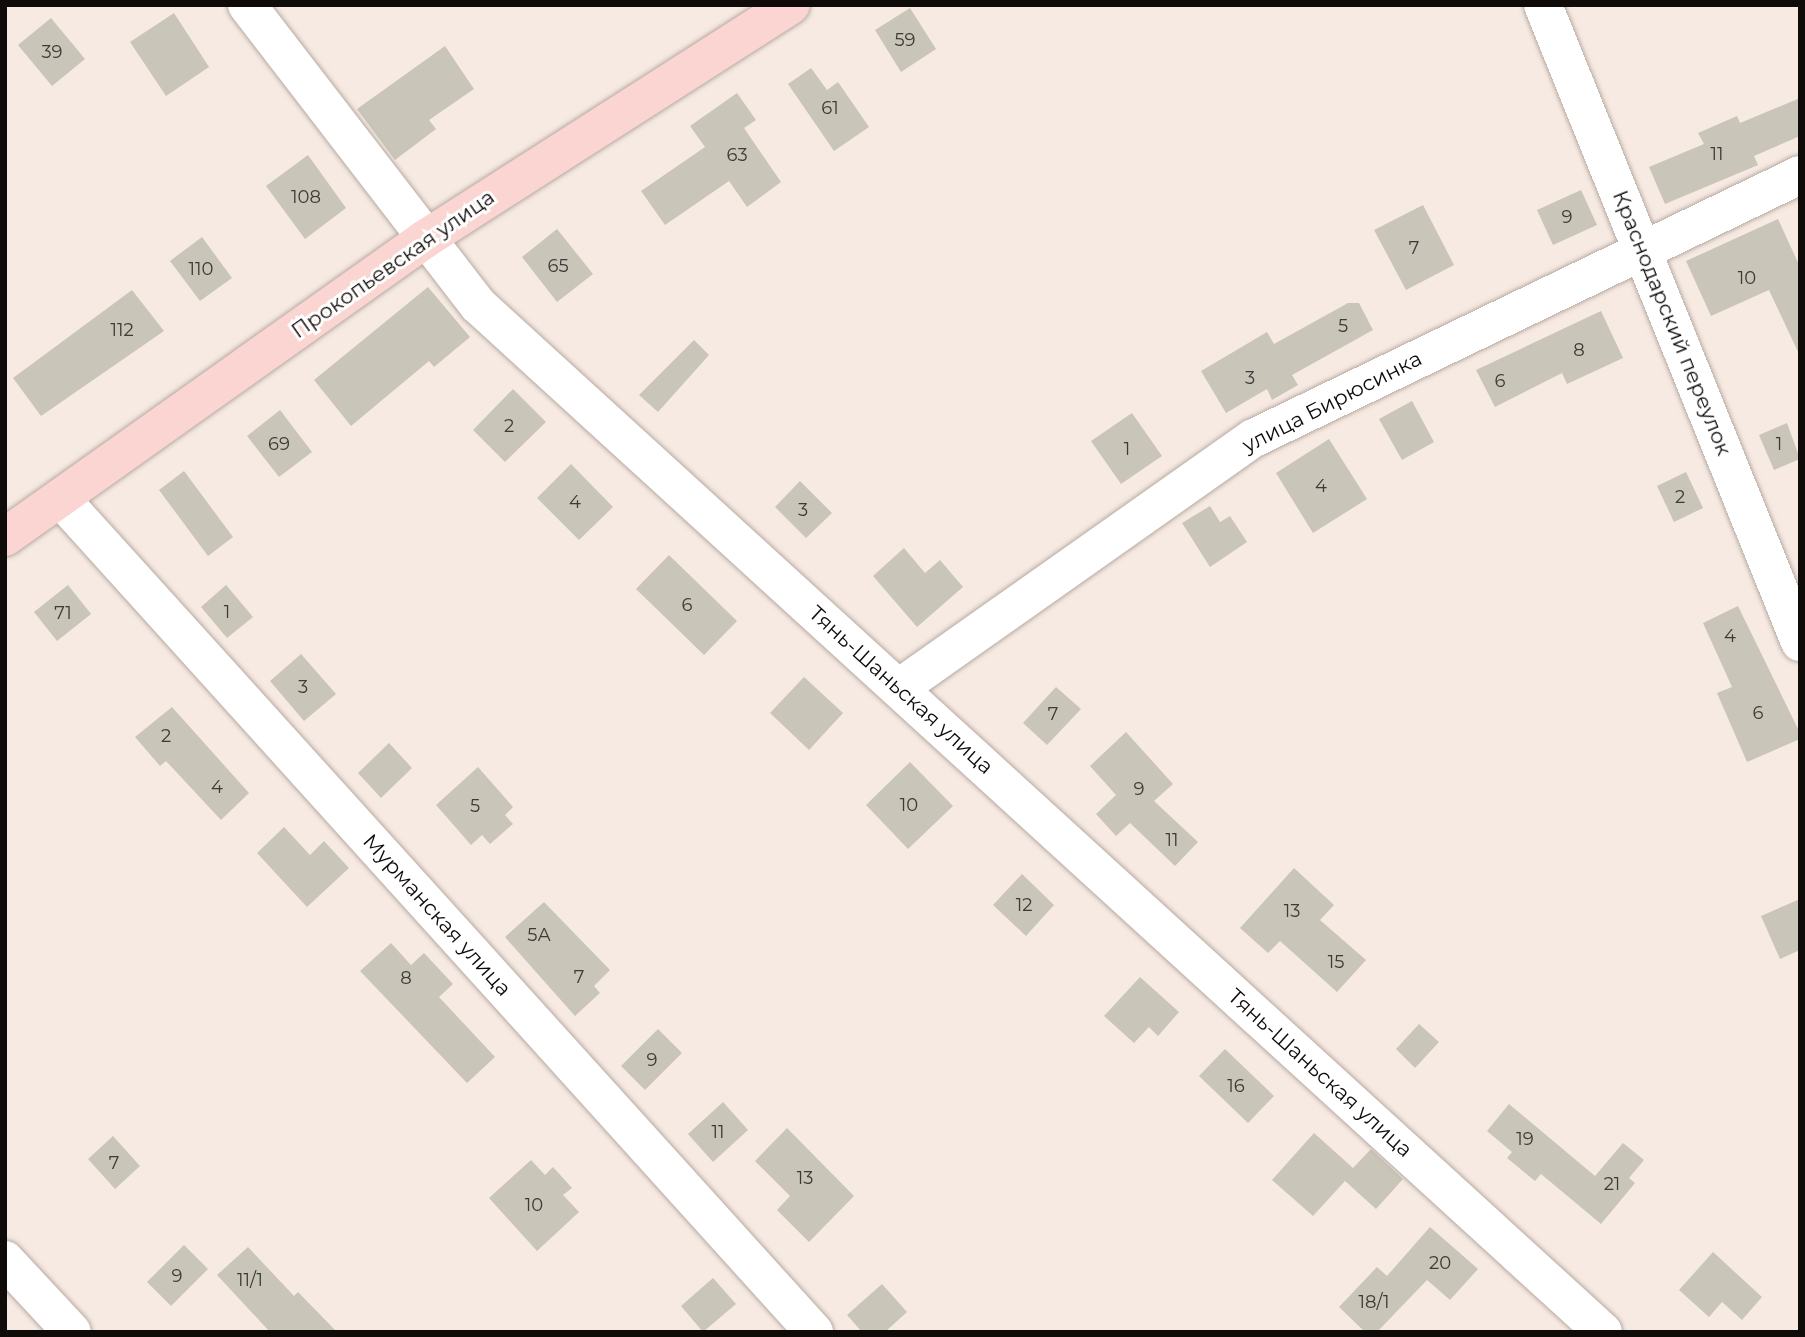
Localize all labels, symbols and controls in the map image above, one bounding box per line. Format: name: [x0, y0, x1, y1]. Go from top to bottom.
house number: 59: [894, 29, 916, 51]
house number: 39: [41, 41, 63, 63]
house number: 61: [821, 97, 839, 119]
house number: 11: [1711, 143, 1723, 165]
house number: 63: [726, 144, 748, 166]
street label: Прокопьевская улица: [287, 184, 499, 344]
house number: 108: [291, 186, 321, 208]
street label: Краснодарский переулок: [1607, 187, 1737, 459]
house number: 9: [1562, 206, 1572, 228]
house number: 7: [1409, 237, 1419, 259]
house number: 65: [547, 255, 569, 277]
house number: 110: [189, 258, 213, 280]
house number: 10: [1738, 267, 1756, 289]
house number: 5: [1338, 315, 1348, 337]
house number: 112: [110, 319, 134, 341]
house number: 8: [1573, 339, 1585, 361]
street label: улица Бирюсинка: [1238, 346, 1426, 458]
house number: 3: [1245, 367, 1255, 389]
house number: 6: [1495, 370, 1505, 392]
house number: 2: [504, 415, 514, 437]
house number: 69: [268, 433, 290, 455]
house number: 1: [1776, 433, 1782, 455]
house number: 1: [1124, 438, 1130, 460]
house number: 4: [1315, 475, 1327, 497]
house number: 2: [1675, 486, 1685, 508]
house number: 4: [569, 491, 581, 513]
house number: 3: [798, 499, 808, 521]
house number: 6: [682, 594, 692, 616]
house number: 1: [224, 601, 230, 623]
street label: Тянь-Шаньская улица: [804, 601, 998, 779]
house number: 71: [54, 602, 72, 624]
house number: 4: [1724, 625, 1736, 647]
house number: 3: [298, 676, 308, 698]
house number: 6: [1753, 702, 1763, 724]
house number: 7: [1048, 703, 1058, 725]
house number: 2: [161, 725, 171, 747]
house number: 4: [211, 776, 223, 798]
house number: 9: [1134, 778, 1144, 800]
house number: 10: [900, 794, 918, 816]
house number: 5: [470, 795, 480, 817]
street label: Мурманская улица: [358, 829, 516, 1001]
house number: 11: [1166, 829, 1178, 851]
house number: 12: [1016, 894, 1032, 916]
house number: 13: [1284, 900, 1300, 922]
house number: 5А: [527, 924, 551, 946]
house number: 15: [1328, 951, 1344, 973]
house number: 7: [574, 966, 584, 988]
house number: 8: [400, 967, 412, 989]
street label: Тянь-Шаньская улица: [1223, 984, 1417, 1162]
house number: 9: [647, 1049, 657, 1071]
house number: 16: [1227, 1075, 1245, 1097]
house number: 11: [712, 1121, 724, 1143]
house number: 19: [1516, 1128, 1534, 1150]
house number: 7: [109, 1152, 119, 1174]
house number: 13: [797, 1167, 813, 1189]
house number: 21: [1604, 1173, 1620, 1195]
house number: 10: [525, 1194, 543, 1216]
house number: 20: [1429, 1252, 1451, 1274]
house number: 9: [172, 1265, 182, 1287]
house number: 11/1: [237, 1269, 263, 1291]
house number: 18/1: [1358, 1291, 1390, 1313]

